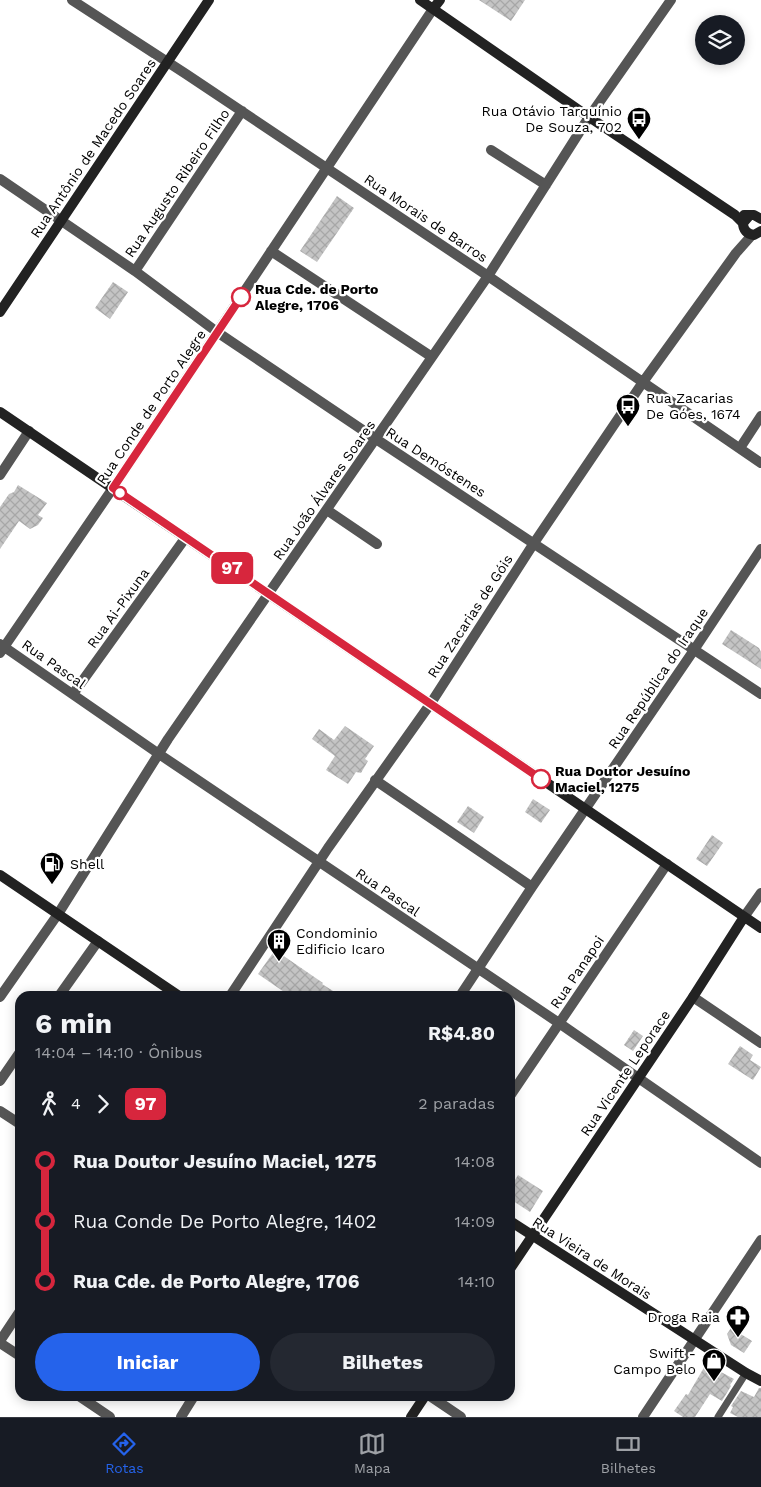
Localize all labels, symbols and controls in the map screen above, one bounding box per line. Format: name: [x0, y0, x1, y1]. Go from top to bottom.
map controls: [695, 15, 745, 65]
button: layers: [695, 15, 745, 65]
street label: Rua Antônio de Macedo Soares: [27, 55, 159, 241]
place label: Rua Otávio Tarquínio De Souza, 702: [482, 103, 622, 135]
street label: Rua Augusto Ribeiro Filho: [121, 106, 233, 260]
bus stop icon: Rua Otávio Tarquínio De Souza, 702: [626, 106, 652, 140]
street label: Rua Morais de Barros: [361, 171, 491, 265]
place label: Rua Cde. de Porto Alegre, 1706: [255, 281, 378, 313]
marker: Rua Cde. de Porto Alegre, 1706: [231, 287, 251, 307]
street label: Rua Conde de Porto Alegre: [93, 327, 209, 487]
place label: Rua Zacarias De Góes, 1674: [646, 390, 740, 422]
bus stop icon: Rua Zacarias De Góes, 1674: [615, 393, 641, 427]
street label: Rua João Álvares Soares: [270, 417, 378, 563]
street label: Rua Demóstenes: [383, 424, 489, 500]
unlabelled marker: [113, 486, 127, 500]
street label: Rua Zacarias de Góis: [424, 551, 516, 681]
line badge: 97: [210, 552, 254, 584]
text: 97: [221, 557, 243, 578]
street label: Rua Ai-Pixuna: [84, 565, 152, 651]
street label: Rua República do Iraque: [605, 604, 711, 752]
street label: Rua Pascal: [19, 636, 90, 692]
place label: Rua Doutor Jesuíno Maciel, 1275: [555, 763, 690, 795]
marker: Rua Doutor Jesuíno Maciel, 1275: [531, 769, 551, 789]
fuel station icon: Shell: [39, 851, 65, 885]
place label: Shell: [70, 856, 105, 872]
street label: Rua Pascal: [353, 865, 424, 920]
place label: Condominio Edificio Icaro: [296, 925, 385, 957]
building icon: Condominio Edificio Icaro: [266, 928, 292, 962]
street label: Rua Panapoi: [547, 933, 607, 1011]
text: 6 min: [35, 1007, 112, 1040]
street label: Rua Vicente Leporace: [577, 1007, 673, 1139]
text: R$4.80: [428, 1022, 495, 1045]
text: 14:04 – 14:10 · Ônibus: [35, 1043, 203, 1062]
icon: walk: [35, 1090, 63, 1118]
icon: forward: [89, 1090, 117, 1118]
text: 97: [135, 1093, 156, 1114]
text: 4: [71, 1094, 81, 1113]
text: 2 paradas: [418, 1094, 495, 1113]
text: Rua Doutor Jesuíno Maciel, 1275: [73, 1150, 377, 1173]
text: 14:08: [454, 1152, 495, 1171]
text: Rua Conde De Porto Alegre, 1402: [73, 1210, 377, 1233]
text: 14:09: [454, 1212, 495, 1231]
street label: Rua Vieira de Morais: [530, 1214, 654, 1302]
text: Rua Cde. de Porto Alegre, 1706: [73, 1270, 359, 1293]
text: 14:10: [458, 1272, 495, 1291]
pharmacy icon: Droga Raia: [725, 1304, 751, 1338]
place label: Droga Raia: [647, 1309, 720, 1325]
button: Iniciar: [35, 1333, 260, 1391]
button: Bilhetes: [270, 1333, 495, 1391]
place label: Swift - Campo Belo: [613, 1345, 696, 1377]
shop icon: Swift - Campo Belo: [701, 1348, 727, 1382]
tab: Rotas: [105, 1430, 144, 1476]
tab: Mapa: [354, 1430, 390, 1476]
tab: Bilhetes: [601, 1430, 656, 1476]

